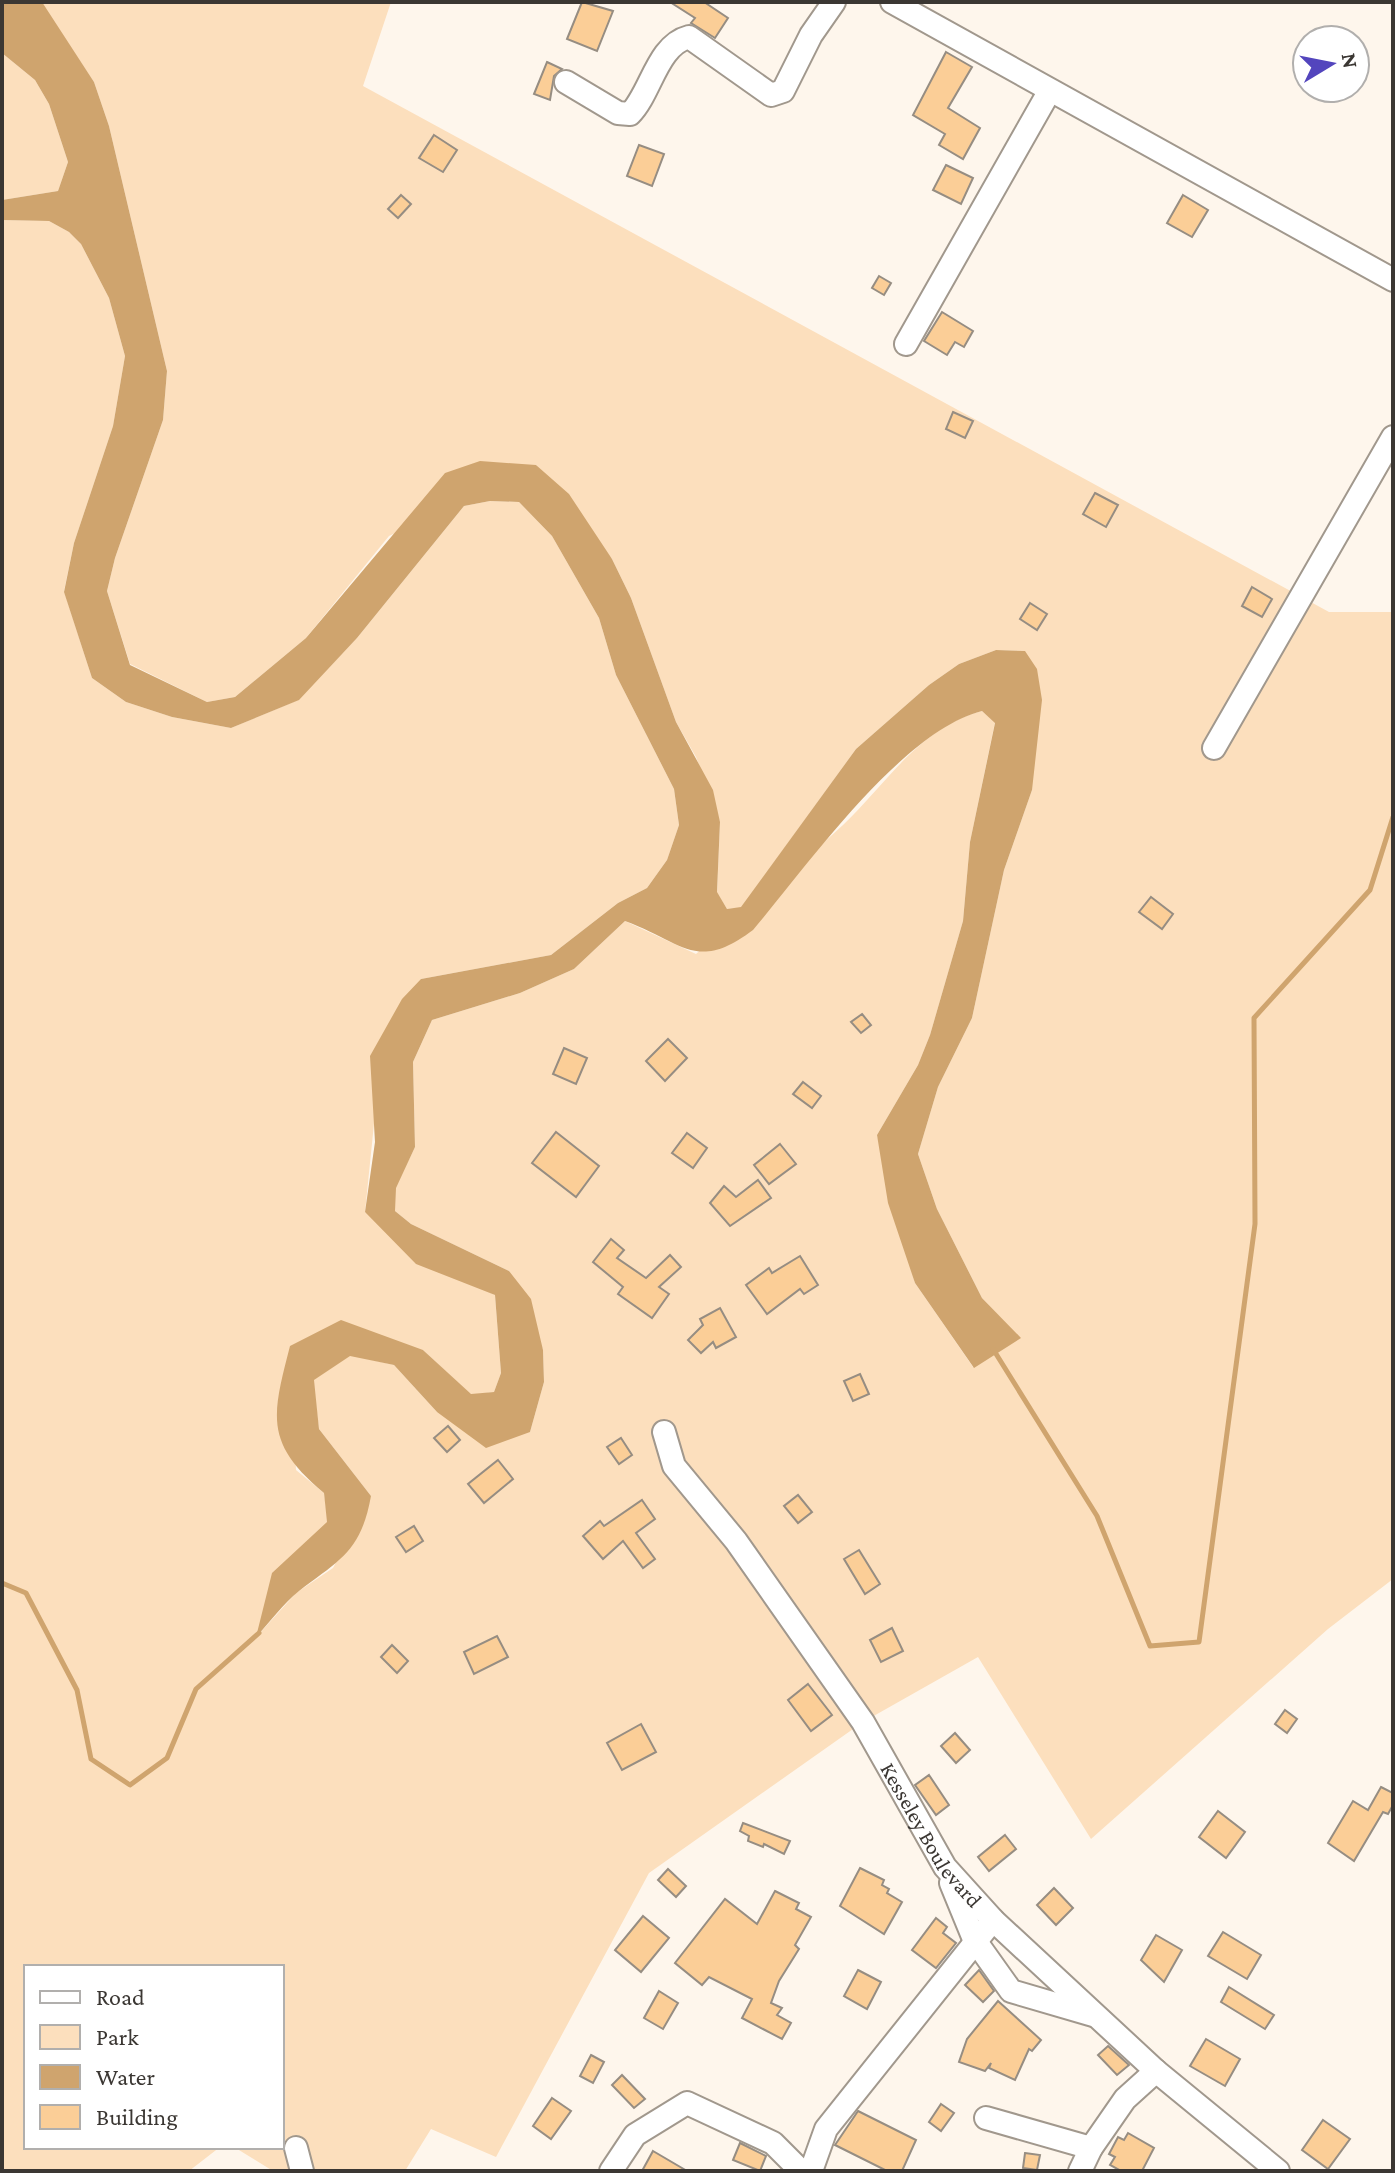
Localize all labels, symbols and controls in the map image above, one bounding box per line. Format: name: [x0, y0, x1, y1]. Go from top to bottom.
north arrow: [1291, 24, 1371, 104]
text: N: [1337, 51, 1364, 70]
street label: Kesseley Boulevard: [876, 1758, 988, 1912]
legend: [24, 1965, 284, 2149]
text: Road: [96, 1983, 145, 2010]
text: Park: [96, 2023, 139, 2050]
text: Water: [96, 2063, 155, 2090]
text: Building: [96, 2103, 178, 2130]

